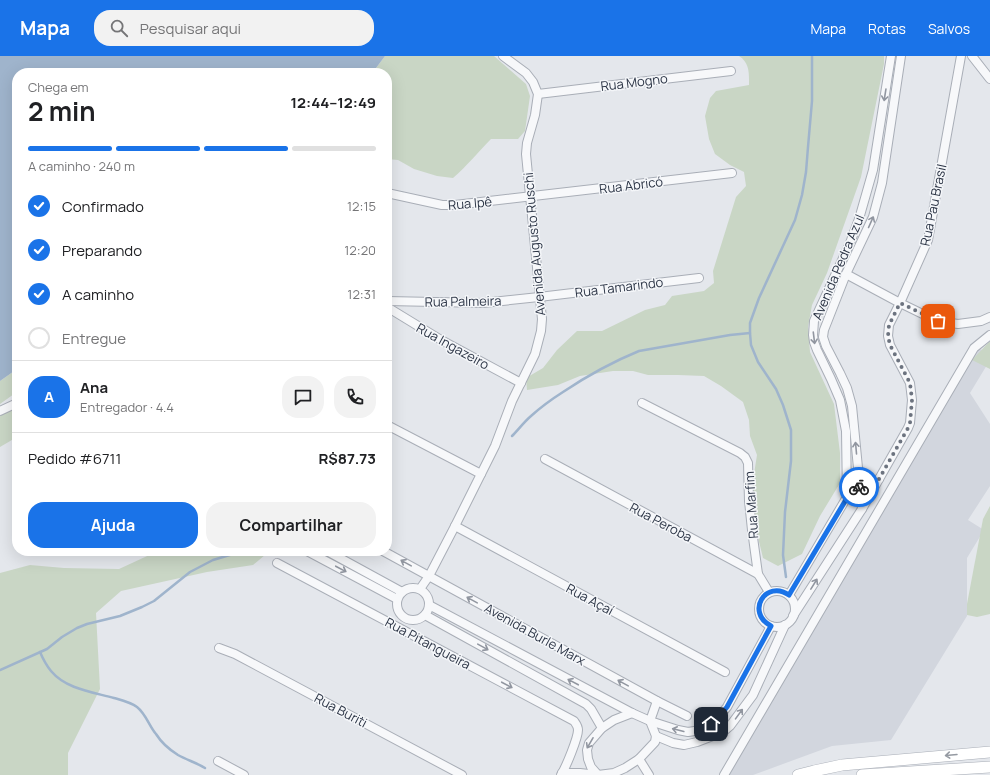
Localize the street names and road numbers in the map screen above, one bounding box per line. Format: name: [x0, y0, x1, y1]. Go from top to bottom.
street label: Rua Mogno: [599, 69, 669, 95]
street label: Rua Pau Brasil: [916, 162, 950, 248]
street label: Avenida Augusto Ruschi: [519, 172, 549, 316]
street label: Rua Abricó: [598, 172, 664, 198]
street label: Rua Ipê: [447, 192, 493, 214]
street label: Avenida Pedra Azul: [808, 211, 868, 323]
street label: Rua Tamarindo: [574, 273, 664, 301]
street label: Rua Palmeira: [424, 291, 502, 311]
street label: Rua Ingazeiro: [413, 319, 493, 374]
street label: Rua Marfim: [740, 471, 762, 539]
street label: Rua Peroba: [627, 498, 695, 546]
street label: Rua Açaí: [563, 579, 617, 619]
street label: Avenida Burle Marx: [481, 599, 589, 669]
street label: Rua Pitangueira: [382, 613, 474, 673]
street label: Rua Buriti: [311, 689, 371, 731]

